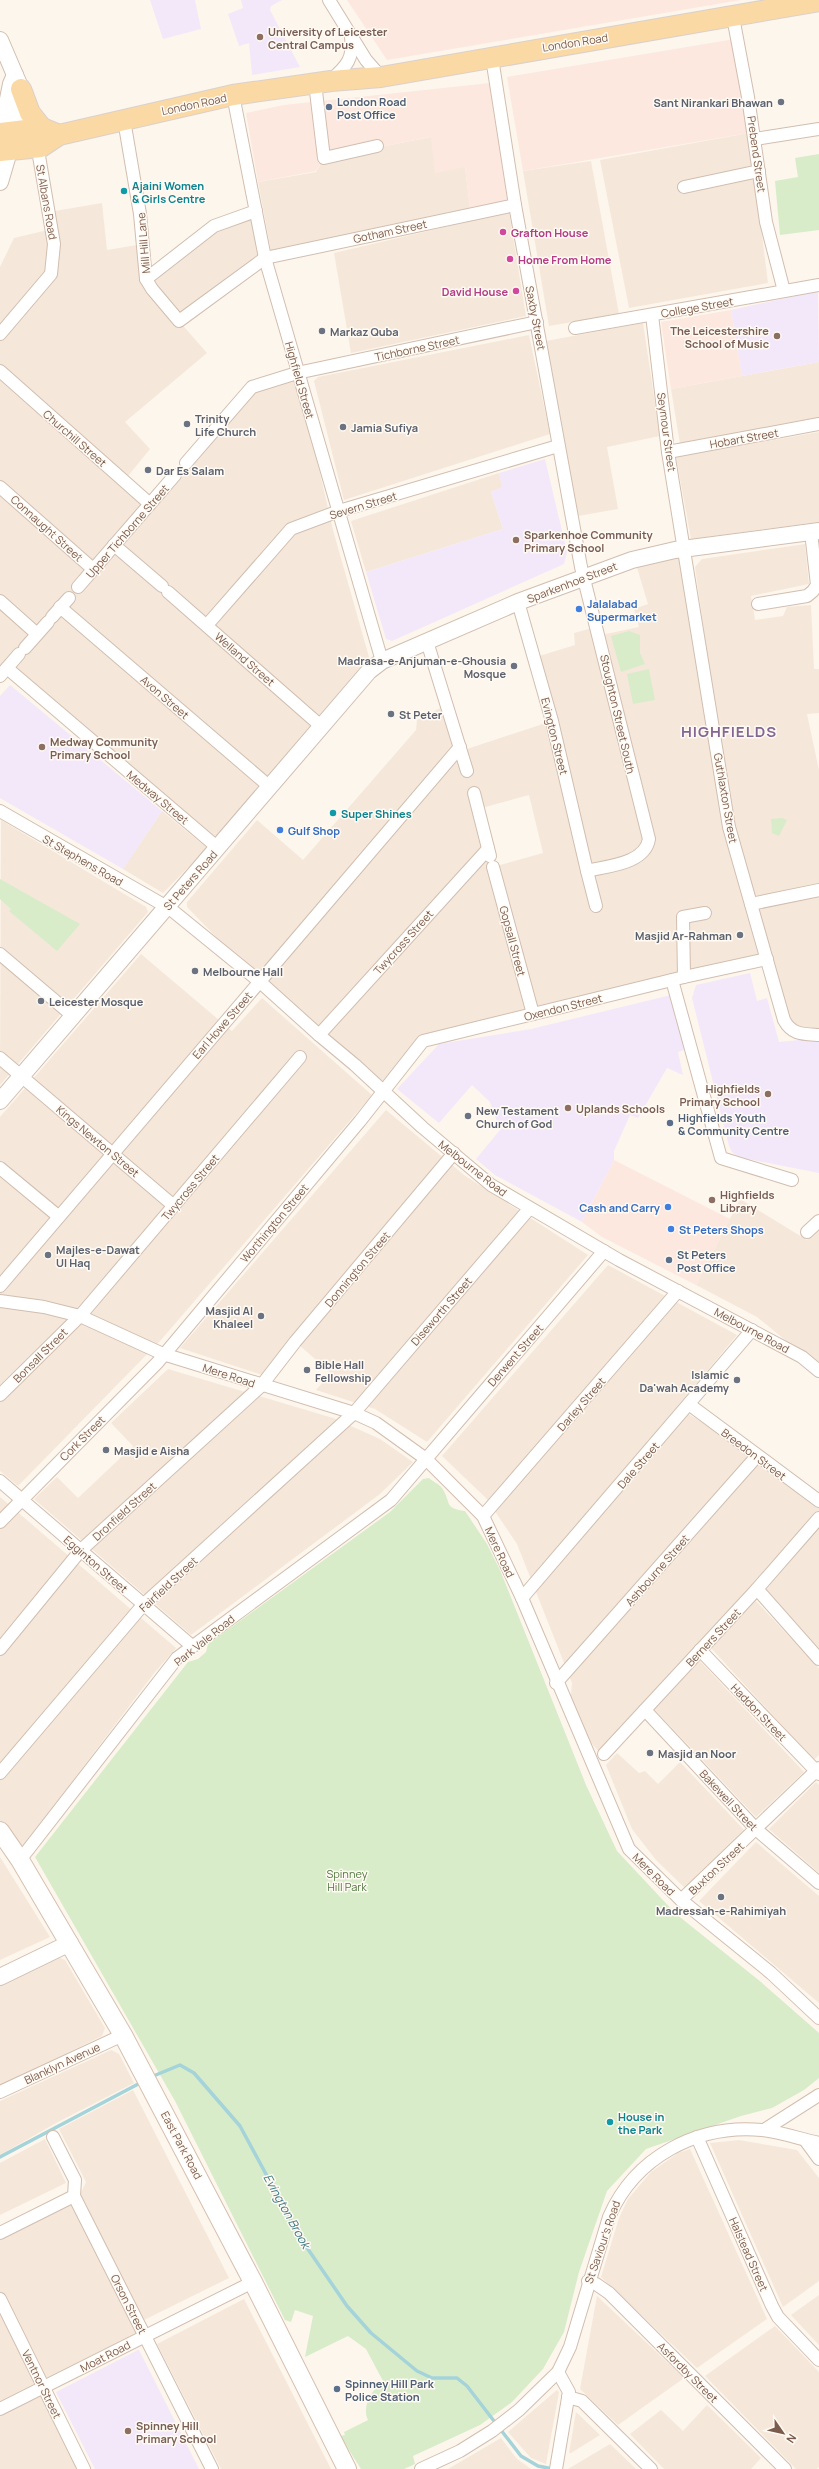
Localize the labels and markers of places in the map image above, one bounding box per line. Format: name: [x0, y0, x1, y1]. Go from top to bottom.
place label: University of Leicester Central Campus: [268, 24, 388, 52]
marker: University of Leicester Central Campus: [255, 32, 265, 42]
place label: London Road Post Office: [337, 94, 407, 122]
place label: Sant Nirankari Bhawan: [654, 95, 773, 110]
marker: Sant Nirankari Bhawan: [776, 97, 786, 107]
marker: London Road Post Office: [324, 102, 334, 112]
place label: Ajaini Women & Girls Centre: [132, 178, 206, 206]
marker: Ajaini Women & Girls Centre: [119, 186, 129, 196]
place label: Grafton House: [511, 225, 589, 240]
marker: Grafton House: [498, 227, 508, 237]
place label: Home From Home: [518, 252, 612, 267]
marker: Home From Home: [505, 254, 515, 264]
place label: David House: [442, 284, 508, 299]
marker: David House: [511, 286, 521, 296]
place label: The Leicestershire School of Music: [670, 323, 769, 351]
place label: Markaz Quba: [330, 324, 399, 339]
marker: Markaz Quba: [317, 326, 327, 336]
marker: The Leicestershire School of Music: [772, 331, 782, 341]
place label: Trinity Life Church: [195, 411, 256, 439]
marker: Trinity Life Church: [182, 419, 192, 429]
place label: Jamia Sufiya: [351, 420, 418, 435]
marker: Jamia Sufiya: [338, 422, 348, 432]
place label: Dar Es Salam: [156, 463, 224, 478]
marker: Dar Es Salam: [143, 465, 153, 475]
place label: Sparkenhoe Community Primary School: [524, 527, 654, 555]
marker: Sparkenhoe Community Primary School: [511, 535, 521, 545]
place label: Jalalabad Supermarket: [587, 596, 657, 624]
marker: Jalalabad Supermarket: [574, 604, 584, 614]
place label: Madrasa-e-Anjuman-e-Ghousia Mosque: [338, 653, 506, 681]
marker: Madrasa-e-Anjuman-e-Ghousia Mosque: [509, 661, 519, 671]
place label: St Peter: [399, 707, 443, 722]
marker: St Peter: [386, 709, 396, 719]
place label: Medway Community Primary School: [50, 734, 159, 762]
marker: Medway Community Primary School: [37, 742, 47, 752]
place label: Super Shines: [341, 806, 412, 821]
marker: Super Shines: [328, 808, 338, 818]
place label: Gulf Shop: [288, 823, 340, 838]
marker: Gulf Shop: [275, 825, 285, 835]
place label: Masjid Ar-Rahman: [635, 928, 732, 943]
marker: Masjid Ar-Rahman: [735, 930, 745, 940]
place label: Melbourne Hall: [203, 964, 283, 979]
marker: Melbourne Hall: [190, 966, 200, 976]
place label: Leicester Mosque: [49, 994, 144, 1009]
marker: Leicester Mosque: [36, 996, 46, 1006]
place label: Highfields Primary School: [680, 1081, 760, 1109]
marker: Highfields Primary School: [763, 1089, 773, 1099]
place label: Uplands Schools: [576, 1101, 665, 1116]
place label: New Testament Church of God: [476, 1103, 559, 1131]
marker: Uplands Schools: [563, 1103, 573, 1113]
place label: Highfields Youth & Community Centre: [678, 1110, 790, 1138]
marker: New Testament Church of God: [463, 1111, 473, 1121]
marker: Highfields Youth & Community Centre: [665, 1118, 675, 1128]
place label: Highfields Library: [720, 1187, 775, 1215]
marker: Highfields Library: [707, 1195, 717, 1205]
place label: Cash and Carry: [579, 1200, 661, 1215]
marker: Cash and Carry: [663, 1202, 673, 1212]
place label: St Peters Shops: [679, 1222, 764, 1237]
marker: St Peters Shops: [666, 1224, 676, 1234]
place label: Majles-e-Dawat Ul Haq: [56, 1242, 140, 1270]
place label: St Peters Post Office: [677, 1247, 736, 1275]
marker: Majles-e-Dawat Ul Haq: [43, 1250, 53, 1260]
marker: St Peters Post Office: [664, 1255, 674, 1265]
place label: Masjid Al Khaleel: [206, 1303, 253, 1331]
marker: Masjid Al Khaleel: [256, 1311, 266, 1321]
place label: Bible Hall Fellowship: [315, 1357, 371, 1385]
marker: Bible Hall Fellowship: [302, 1365, 312, 1375]
place label: Islamic Da'wah Academy: [639, 1367, 730, 1395]
marker: Islamic Da'wah Academy: [732, 1375, 742, 1385]
place label: Masjid e Aisha: [114, 1443, 189, 1458]
marker: Masjid e Aisha: [101, 1445, 111, 1455]
place label: Masjid an Noor: [658, 1746, 737, 1761]
marker: Masjid an Noor: [645, 1748, 655, 1758]
marker: Madressah-e-Rahimiyah: [716, 1892, 726, 1902]
place label: Madressah-e-Rahimiyah: [656, 1903, 786, 1918]
place label: House in the Park: [618, 2109, 664, 2137]
marker: House in the Park: [605, 2117, 615, 2127]
place label: Spinney Hill Park Police Station: [345, 2376, 435, 2404]
marker: Spinney Hill Park Police Station: [332, 2384, 342, 2394]
place label: Spinney Hill Primary School: [136, 2418, 216, 2446]
marker: Spinney Hill Primary School: [123, 2426, 133, 2436]

